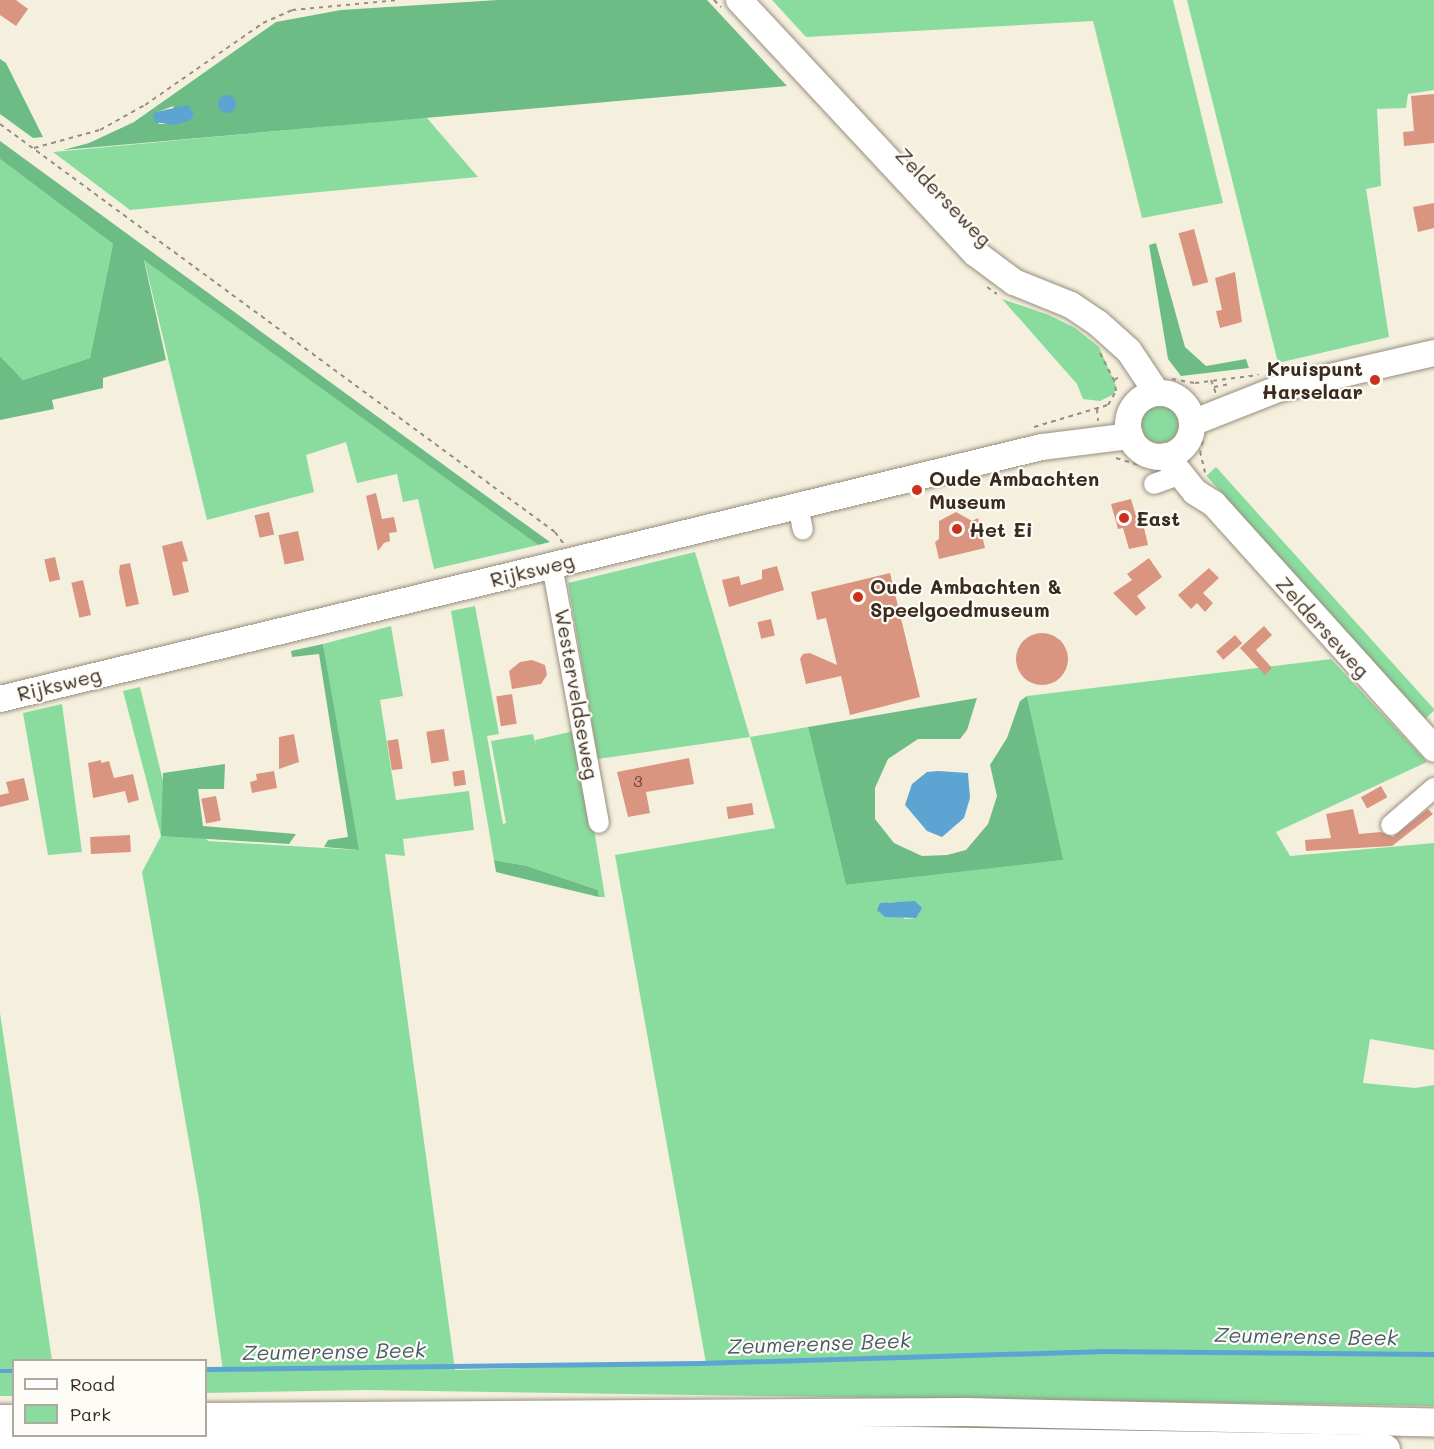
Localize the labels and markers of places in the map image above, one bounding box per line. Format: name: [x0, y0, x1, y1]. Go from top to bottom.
place label: Kruispunt Harselaar: [1262, 356, 1363, 403]
marker: Kruispunt Harselaar: [1368, 373, 1382, 387]
place label: Oude Ambachten Museum: [929, 466, 1099, 513]
marker: Oude Ambachten Museum: [910, 483, 924, 497]
place label: East: [1136, 506, 1180, 530]
marker: East: [1117, 511, 1131, 525]
place label: Het Ei: [969, 517, 1033, 541]
marker: Het Ei: [950, 522, 964, 536]
place label: Oude Ambachten & Speelgoedmuseum: [870, 574, 1062, 621]
marker: Oude Ambachten & Speelgoedmuseum: [851, 590, 865, 604]

